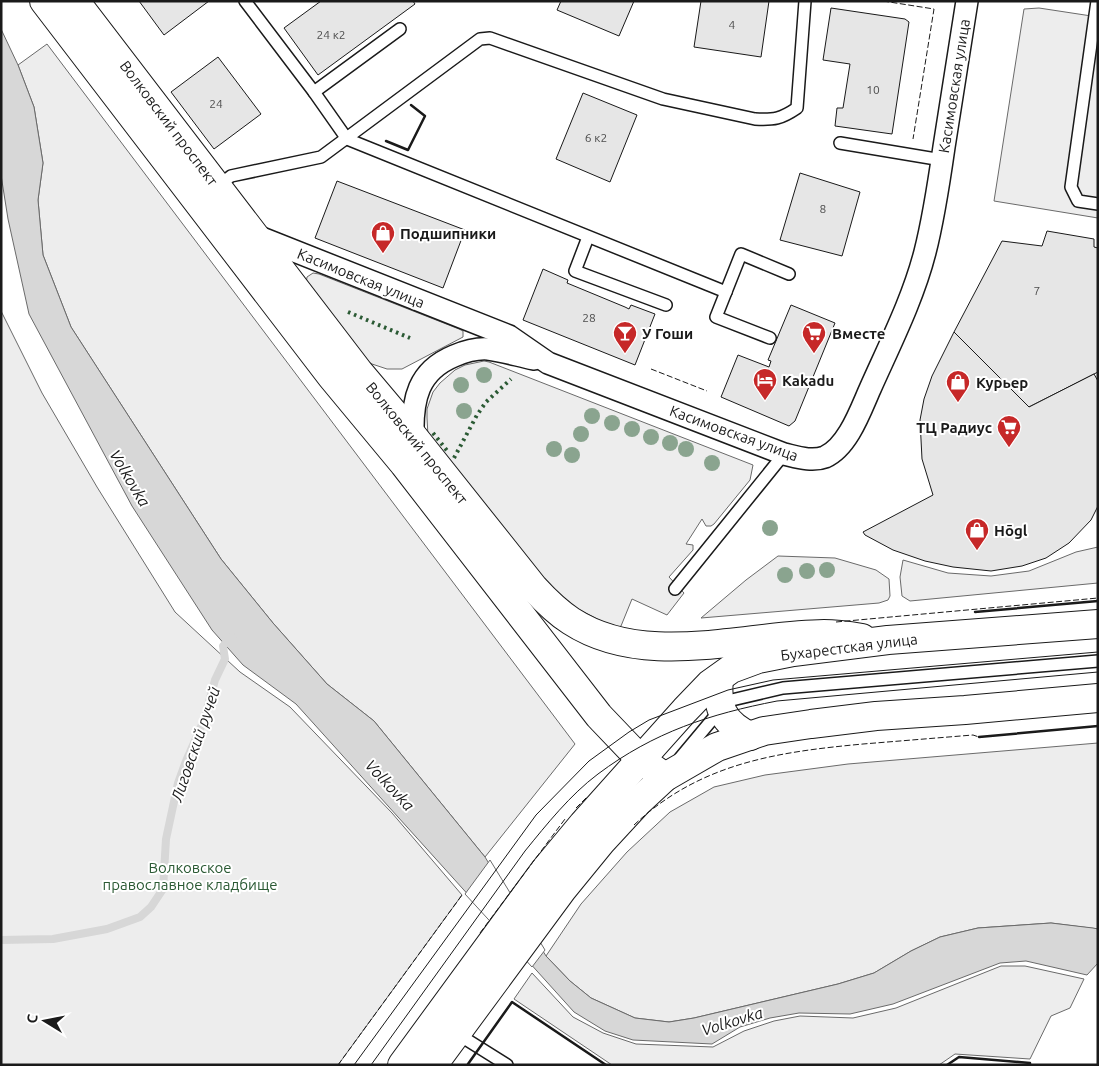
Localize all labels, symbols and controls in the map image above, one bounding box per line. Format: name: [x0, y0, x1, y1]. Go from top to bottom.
house number: 4: [729, 18, 736, 31]
street label: Касимовская улица: [935, 18, 973, 154]
house number: 24 к2: [316, 28, 346, 41]
street label: Волковский проспект: [117, 57, 222, 189]
house number: 10: [866, 83, 880, 96]
house number: 24: [209, 97, 223, 110]
house number: 6 к2: [585, 131, 607, 144]
house number: 8: [820, 202, 827, 215]
shop icon: Подшипники: [370, 220, 396, 254]
place label: Подшипники: [400, 225, 496, 242]
street label: Касимовская улица: [295, 245, 427, 311]
house number: 7: [1034, 284, 1040, 297]
house number: 28: [582, 311, 596, 324]
bar icon: У Гоши: [612, 320, 638, 354]
supermarket icon: Вместе: [801, 320, 827, 354]
place label: У Гоши: [642, 325, 693, 342]
place label: Вместе: [832, 325, 886, 342]
hotel icon: Kakadu: [752, 367, 778, 401]
shop icon: Курьер: [945, 369, 971, 403]
place label: Kakadu: [782, 372, 834, 389]
place label: Курьер: [976, 374, 1028, 391]
street label: Волковский проспект: [363, 379, 472, 508]
street label: Касимовская улица: [667, 402, 801, 464]
supermarket icon: ТЦ Радиус: [996, 414, 1022, 448]
place label: ТЦ Радиус: [916, 419, 992, 436]
water label: Volkovka: [106, 446, 154, 510]
shop icon: Hōgl: [964, 517, 990, 551]
place label: Hōgl: [994, 522, 1028, 539]
street label: Бухарестская улица: [780, 630, 918, 664]
water label: Лиговский ручей: [167, 684, 223, 805]
water label: Volkovka: [362, 756, 418, 814]
park label: Волковское православное кладбище: [103, 859, 277, 893]
north arrow: [20, 996, 70, 1046]
water label: Volkovka: [699, 1003, 765, 1039]
text: С: [24, 1013, 41, 1025]

